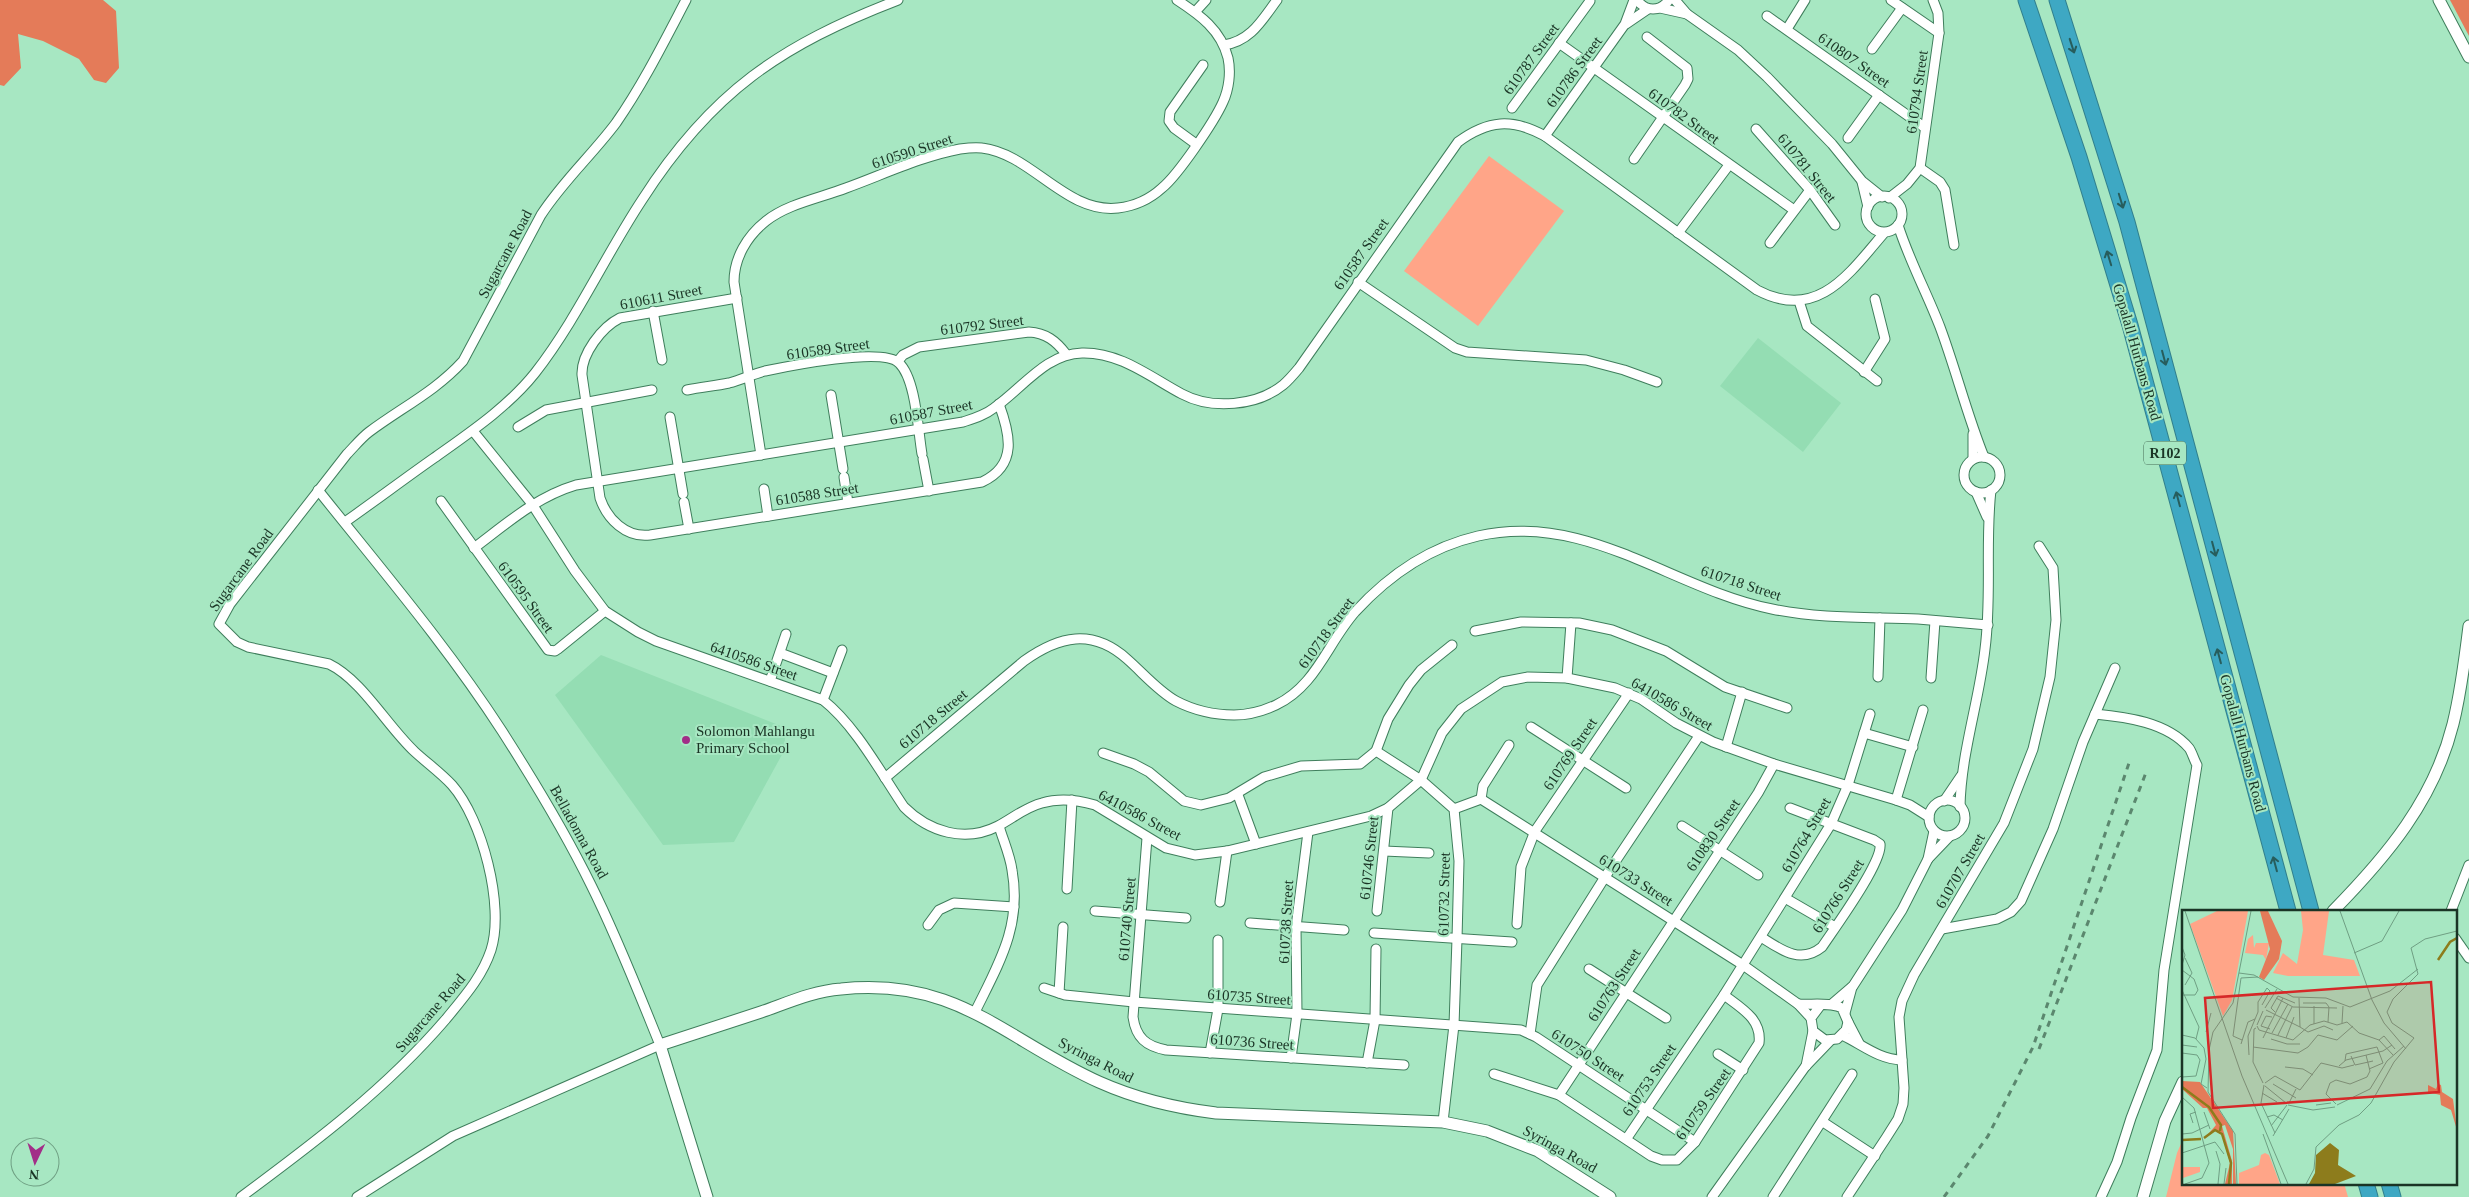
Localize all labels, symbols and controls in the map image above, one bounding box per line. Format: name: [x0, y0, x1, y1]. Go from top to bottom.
street label: 610787 Street: [1500, 20, 1563, 98]
street label: 610807 Street: [1815, 29, 1894, 91]
street label: 610786 Street: [1543, 33, 1606, 111]
one-way arrow: [2068, 38, 2078, 54]
street label: 610794 Street: [1903, 49, 1931, 135]
street label: 610782 Street: [1645, 85, 1723, 148]
street label: 610590 Street: [870, 130, 955, 172]
street label: 610781 Street: [1774, 130, 1840, 206]
one-way arrow: [2116, 193, 2126, 209]
street label: Sugarcane Road: [475, 207, 535, 301]
street label: 610587 Street: [1330, 214, 1392, 293]
one-way arrow: [2104, 251, 2114, 267]
street label: 610611 Street: [619, 281, 704, 313]
street label: Gopalall Hurbans Road: [2110, 282, 2164, 423]
street label: 610792 Street: [939, 312, 1025, 338]
street label: 610589 Street: [785, 335, 871, 363]
one-way arrow: [2160, 349, 2169, 365]
street label: 610587 Street: [888, 396, 974, 428]
road number: R102: [2144, 442, 2186, 464]
street label: 610588 Street: [774, 479, 860, 508]
one-way arrow: [2172, 491, 2182, 507]
street label: Sugarcane Road: [206, 525, 277, 614]
one-way arrow: [2210, 540, 2220, 556]
street label: 610595 Street: [495, 558, 558, 636]
street label: 610718 Street: [1699, 562, 1784, 604]
street label: 610718 Street: [1295, 594, 1358, 672]
street label: 6410586 Street: [708, 639, 801, 684]
one-way arrow: [2214, 648, 2224, 664]
street label: Gopalall Hurbans Road: [2217, 673, 2269, 814]
street label: 6410586 Street: [1628, 674, 1716, 734]
street label: 610718 Street: [896, 685, 971, 752]
street label: 610769 Street: [1540, 714, 1601, 793]
place label: Solomon Mahlangu Primary School: [696, 723, 815, 756]
marker: Solomon Mahlangu Primary School: [680, 734, 692, 746]
street label: Belladonna Road: [547, 783, 611, 882]
street label: 6410586 Street: [1096, 787, 1185, 844]
street label: 610764 Street: [1778, 794, 1834, 875]
street label: 610830 Street: [1683, 795, 1744, 874]
street label: 610746 Street: [1357, 815, 1381, 900]
street label: 610707 Street: [1932, 830, 1988, 911]
street label: 610732 Street: [1435, 851, 1453, 936]
street label: 610733 Street: [1596, 851, 1676, 909]
street label: 610766 Street: [1809, 856, 1867, 936]
one-way arrow: [2270, 856, 2279, 872]
street label: 610740 Street: [1115, 876, 1139, 961]
street label: 610738 Street: [1276, 879, 1296, 964]
inset map: [2182, 910, 2456, 1184]
street label: 610763 Street: [1584, 945, 1644, 1024]
street label: Sugarcane Road: [392, 970, 468, 1055]
street label: 610735 Street: [1207, 986, 1292, 1008]
street label: 610750 Street: [1549, 1025, 1628, 1085]
street label: 610736 Street: [1210, 1031, 1295, 1053]
street label: Syringa Road: [1056, 1034, 1137, 1086]
street label: 610753 Street: [1619, 1040, 1680, 1119]
street label: 610759 Street: [1672, 1064, 1734, 1143]
street label: Syringa Road: [1520, 1122, 1600, 1176]
north arrow: [10, 1137, 60, 1187]
text: N: [29, 1167, 40, 1182]

